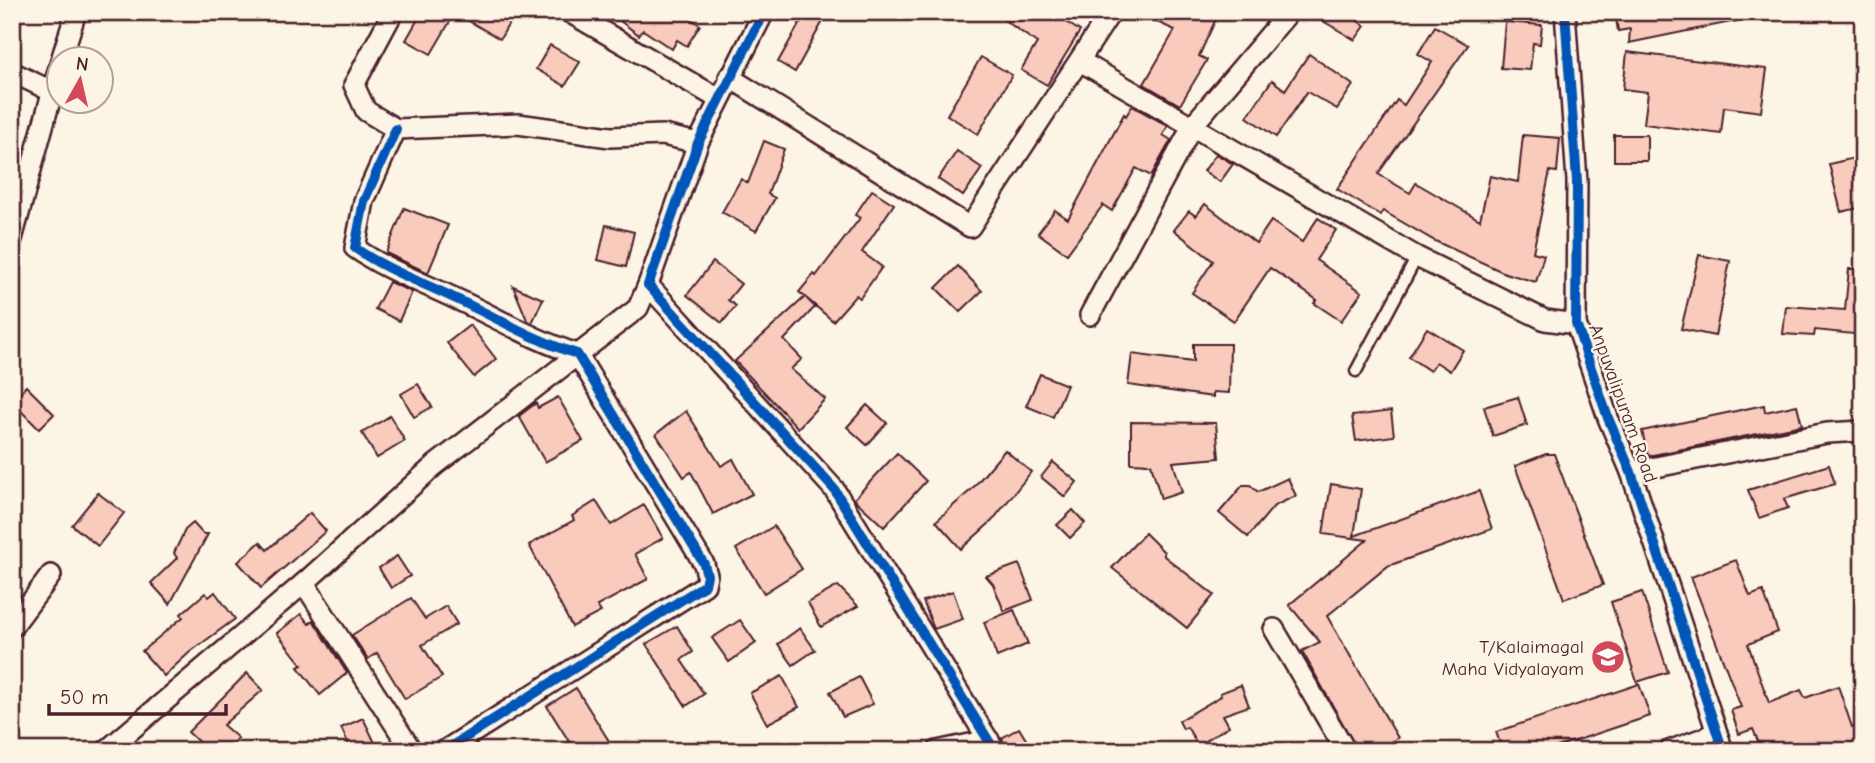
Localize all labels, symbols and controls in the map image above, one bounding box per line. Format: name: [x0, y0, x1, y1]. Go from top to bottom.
north arrow: [46, 46, 116, 116]
text: N: [75, 52, 90, 76]
street label: Anpuvalipuram Road: [1584, 321, 1662, 486]
place label: T/Kalaimagal Maha Vidyalayam: [1442, 636, 1584, 680]
school or university icon: T/Kalaimagal Maha Vidyalayam: [1589, 638, 1627, 676]
scale bar: [49, 672, 226, 716]
text: 50 m: [60, 685, 109, 709]

